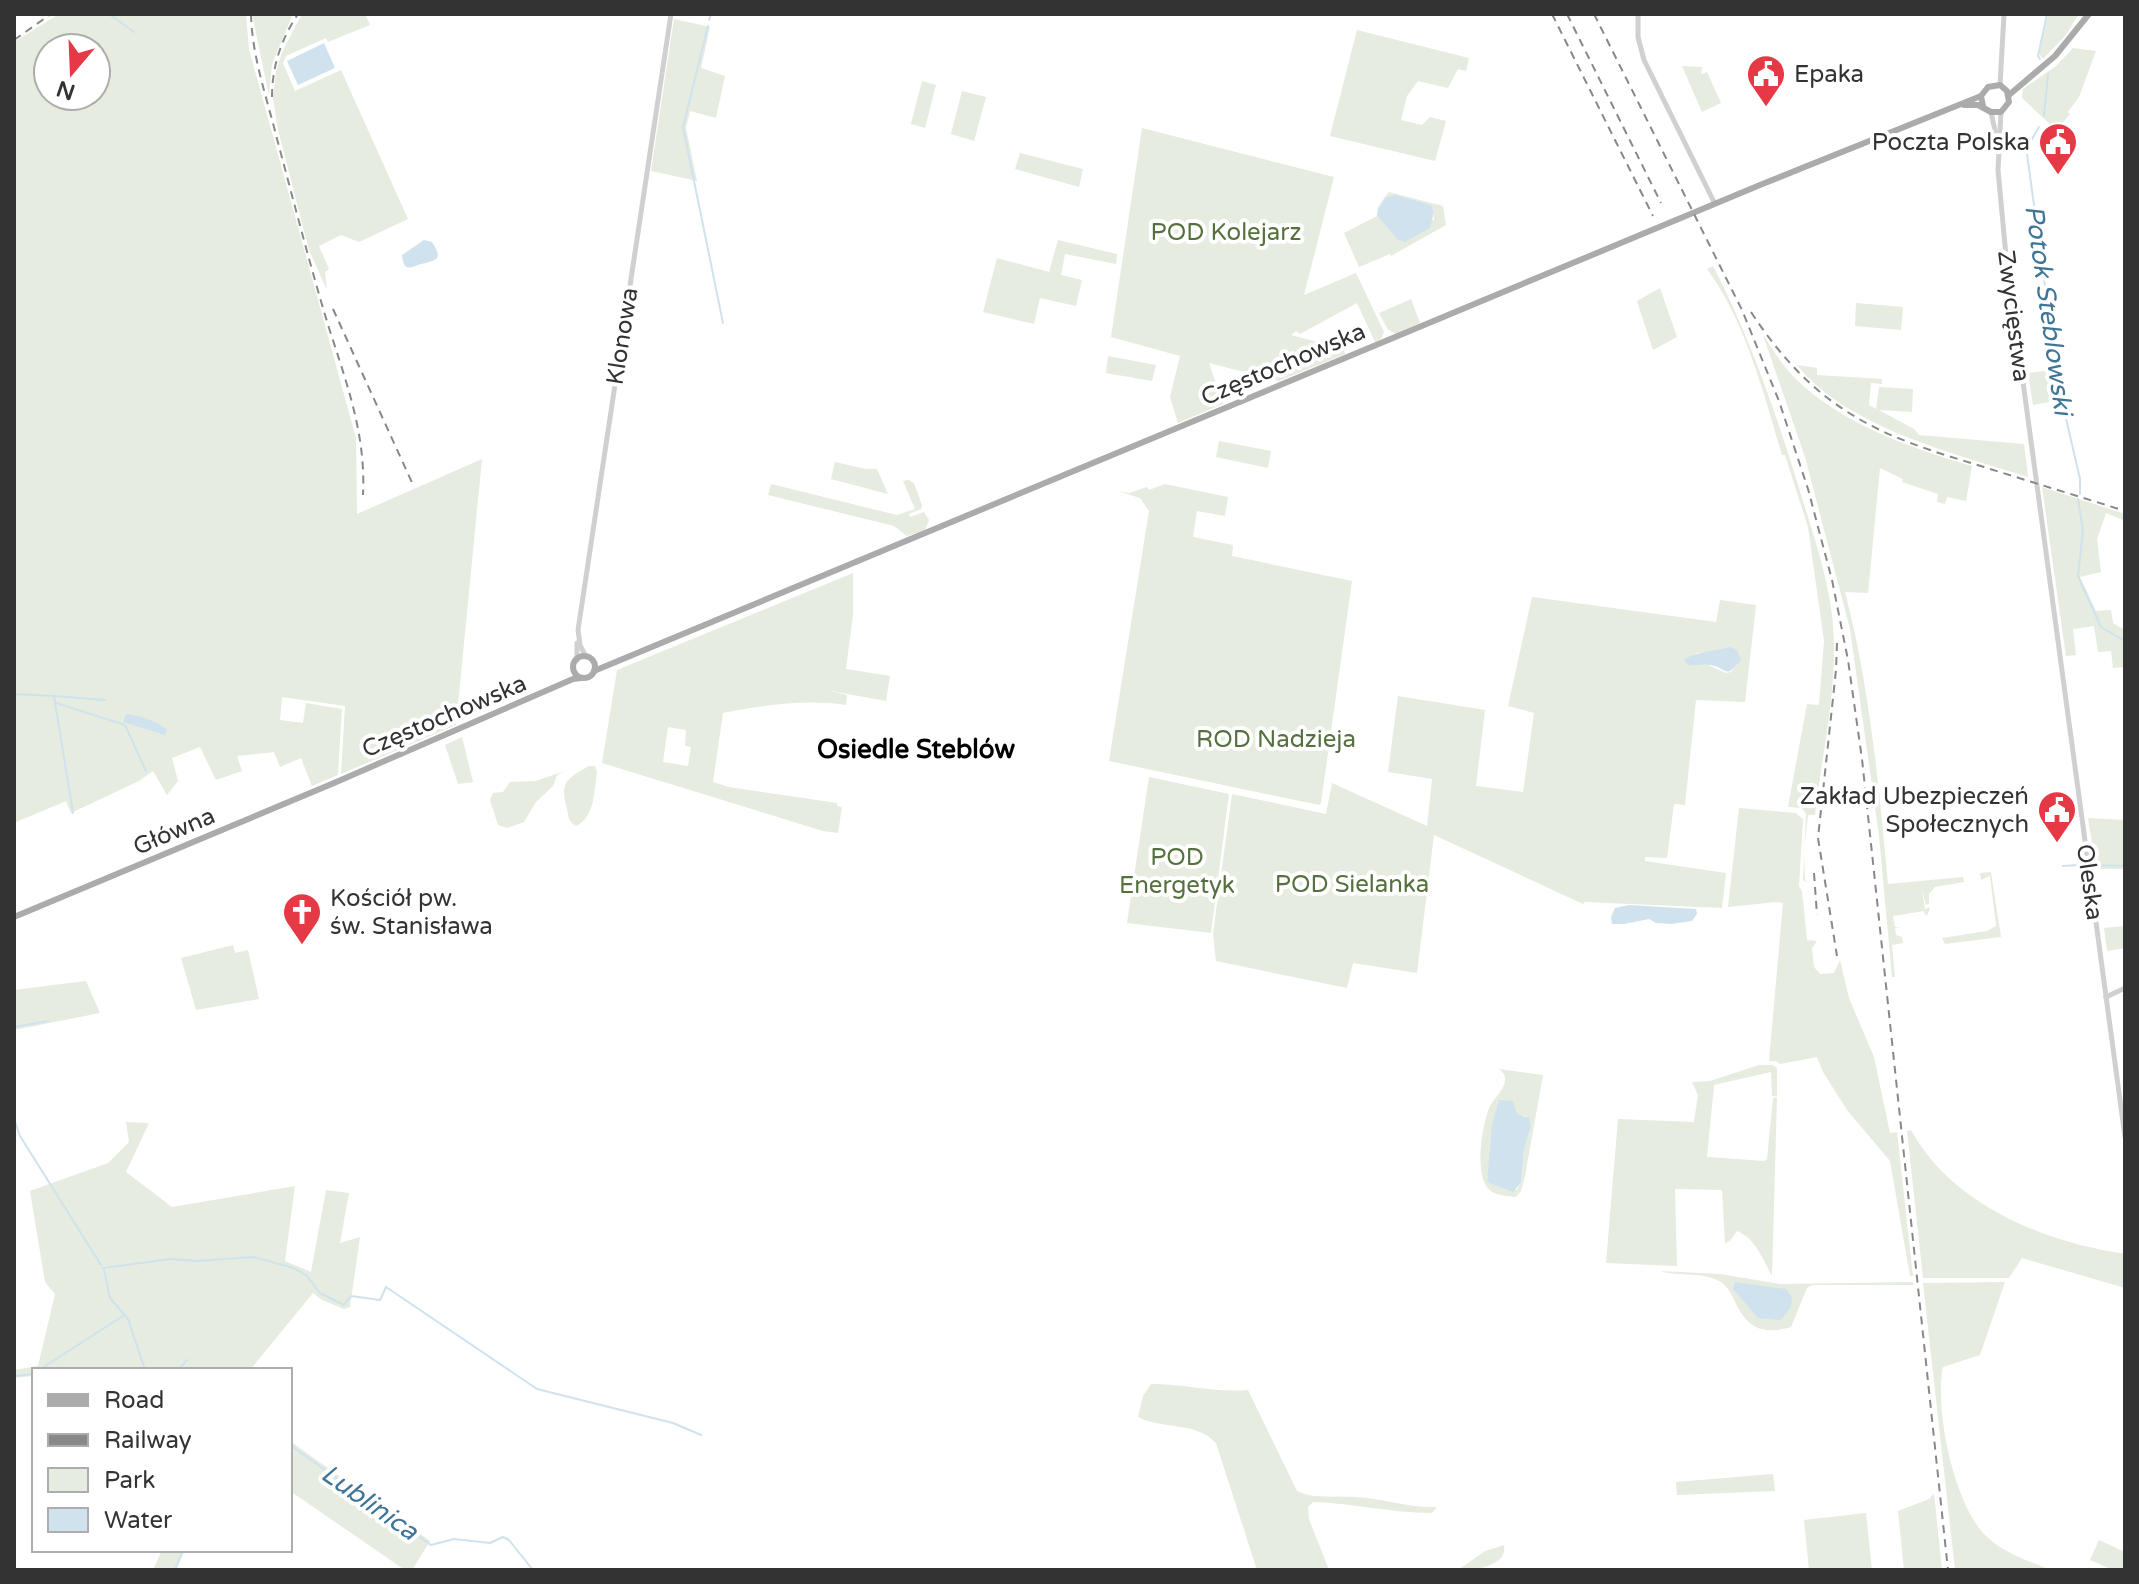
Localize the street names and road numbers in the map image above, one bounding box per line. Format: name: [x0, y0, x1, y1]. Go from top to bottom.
street label: Zwycięstwa: [1991, 249, 2036, 383]
street label: Klonowa: [601, 285, 644, 387]
street label: Częstochowska: [1197, 317, 1370, 412]
street label: Częstochowska: [358, 669, 531, 764]
street label: Główna: [129, 801, 219, 862]
street label: Oleska: [2070, 842, 2109, 922]

